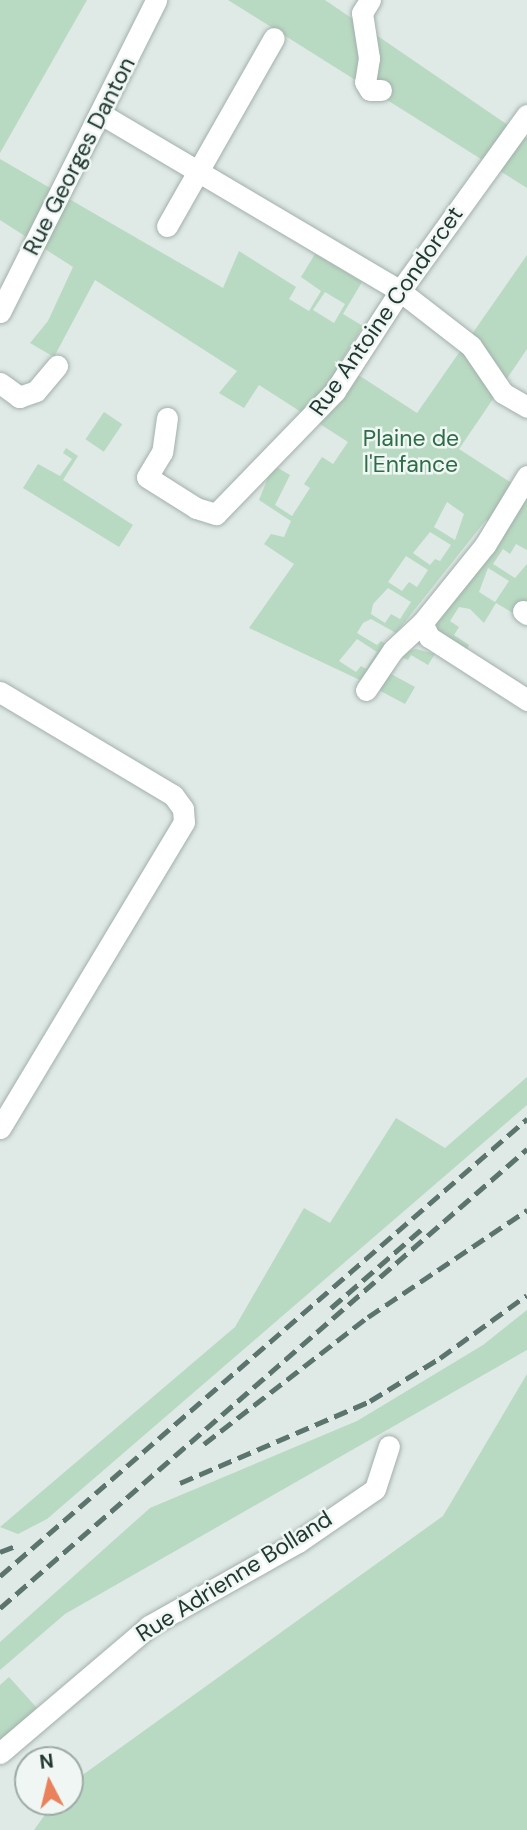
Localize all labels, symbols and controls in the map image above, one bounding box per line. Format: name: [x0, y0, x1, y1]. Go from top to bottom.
street label: Rue Georges Danton: [17, 52, 141, 260]
street label: Rue Antoine Condorcet: [303, 201, 469, 421]
park label: Plaine de l'Enfance: [363, 424, 459, 478]
street label: Rue Adrienne Bolland: [131, 1505, 337, 1647]
north arrow: [14, 1746, 84, 1816]
text: N: [38, 1748, 55, 1775]

